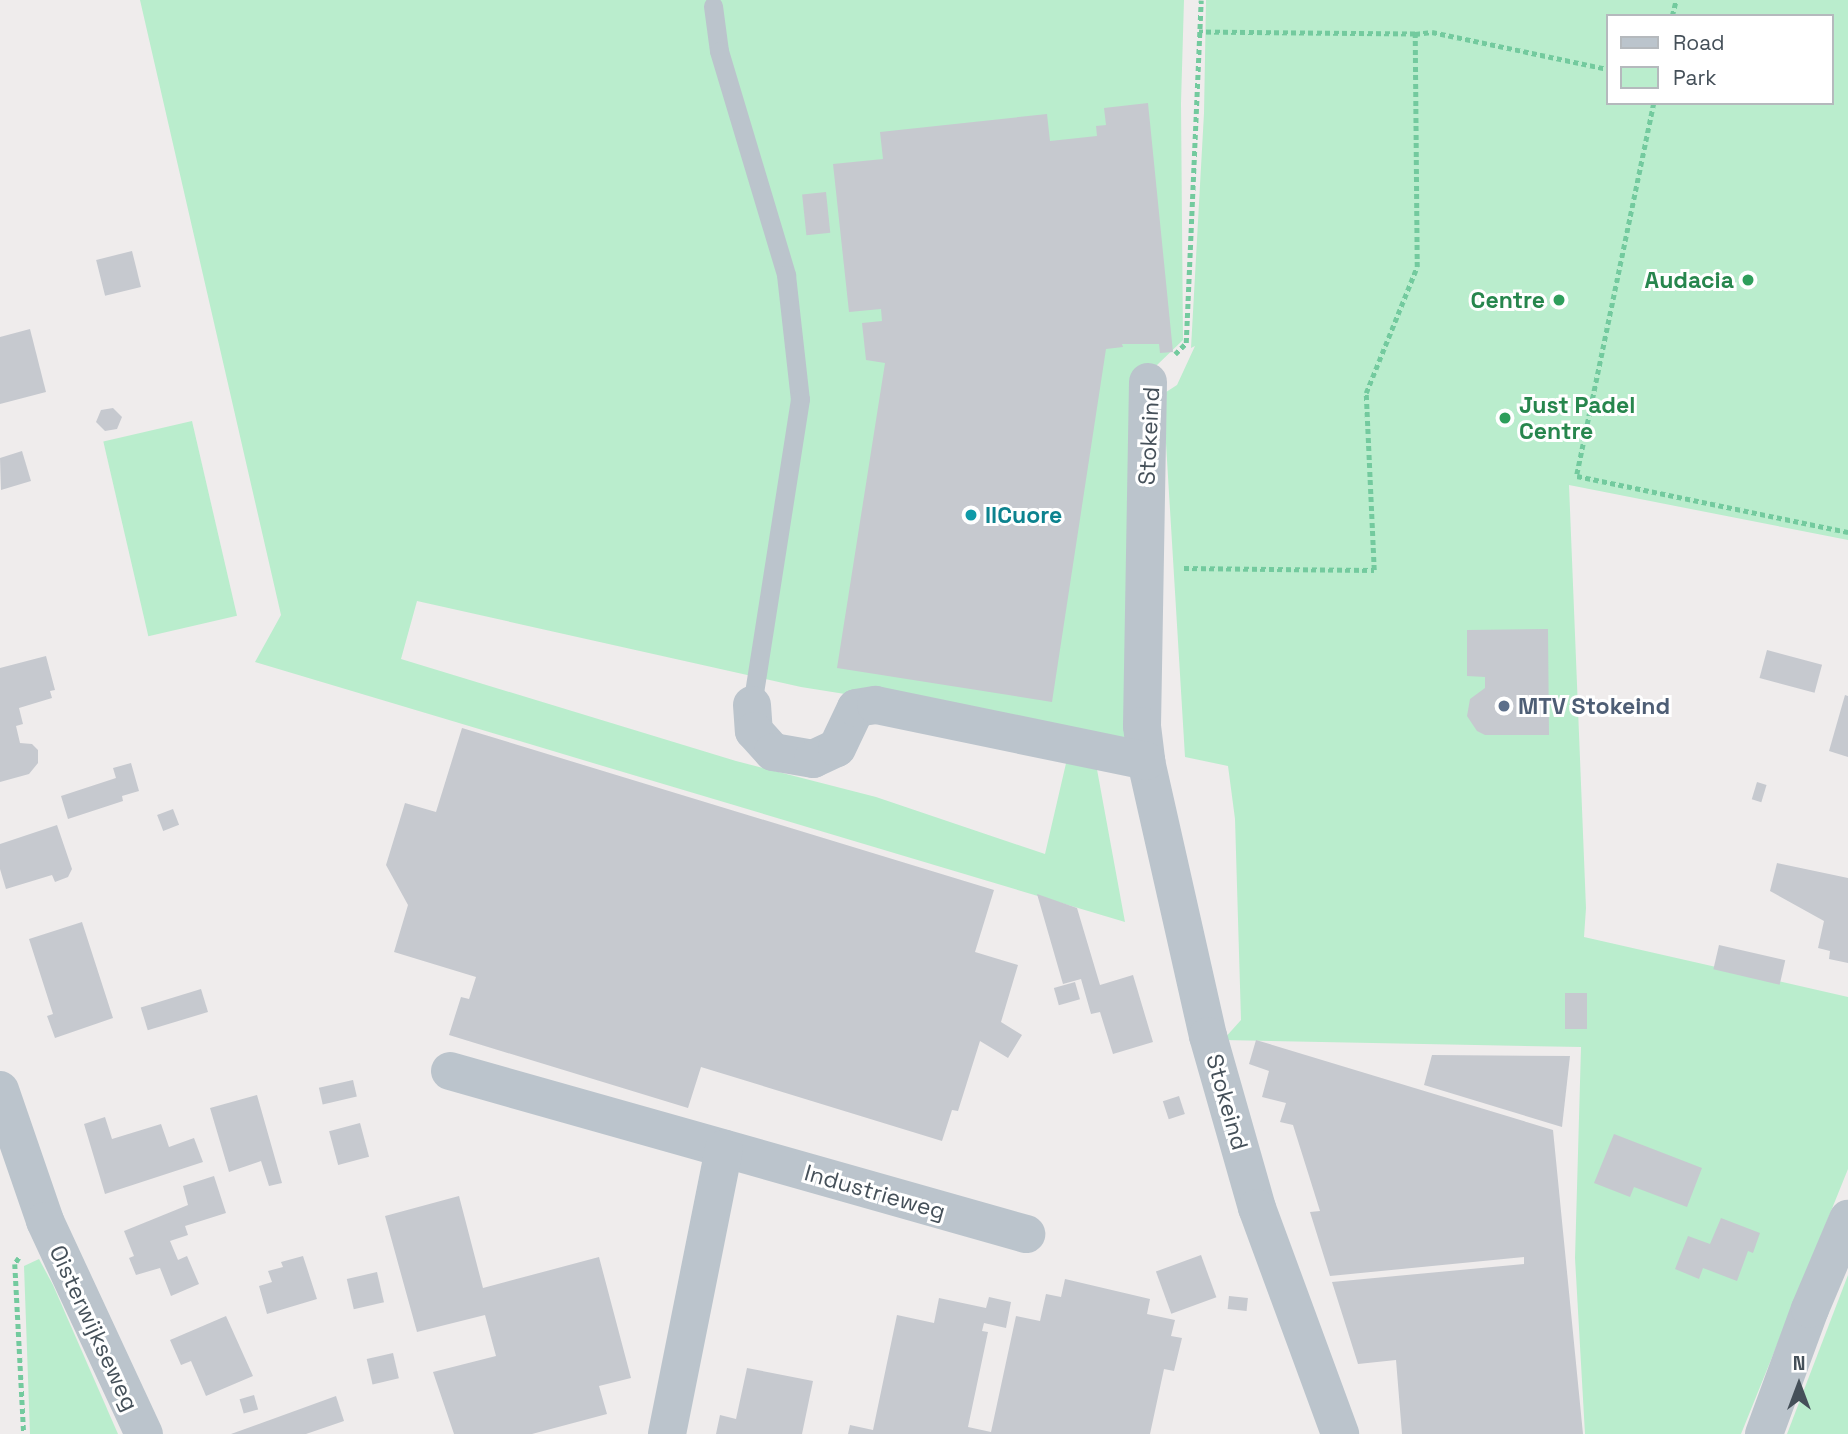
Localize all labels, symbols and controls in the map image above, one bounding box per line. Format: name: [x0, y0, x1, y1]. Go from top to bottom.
legend: [1606, 14, 1834, 105]
text: Road: [1673, 29, 1725, 56]
text: Park: [1673, 64, 1717, 91]
place label: Audacia: [1645, 266, 1734, 294]
marker: Audacia: [1740, 272, 1756, 288]
place label: Centre: [1471, 286, 1545, 314]
marker: Centre: [1551, 292, 1567, 308]
street label: Stokeind: [1133, 386, 1165, 486]
place label: Just Padel Centre: [1519, 391, 1635, 445]
marker: Just Padel Centre: [1497, 410, 1513, 426]
place label: IlCuore: [985, 501, 1062, 529]
marker: IlCuore: [963, 507, 979, 523]
place label: MTV Stokeind: [1518, 692, 1670, 720]
marker: MTV Stokeind: [1496, 698, 1512, 714]
street label: Stokeind: [1200, 1051, 1254, 1153]
street label: Industrieweg: [801, 1159, 949, 1225]
street label: Oisterwijkseweg: [44, 1241, 144, 1415]
north arrow: [1764, 1350, 1834, 1420]
text: N: [1793, 1351, 1805, 1376]

